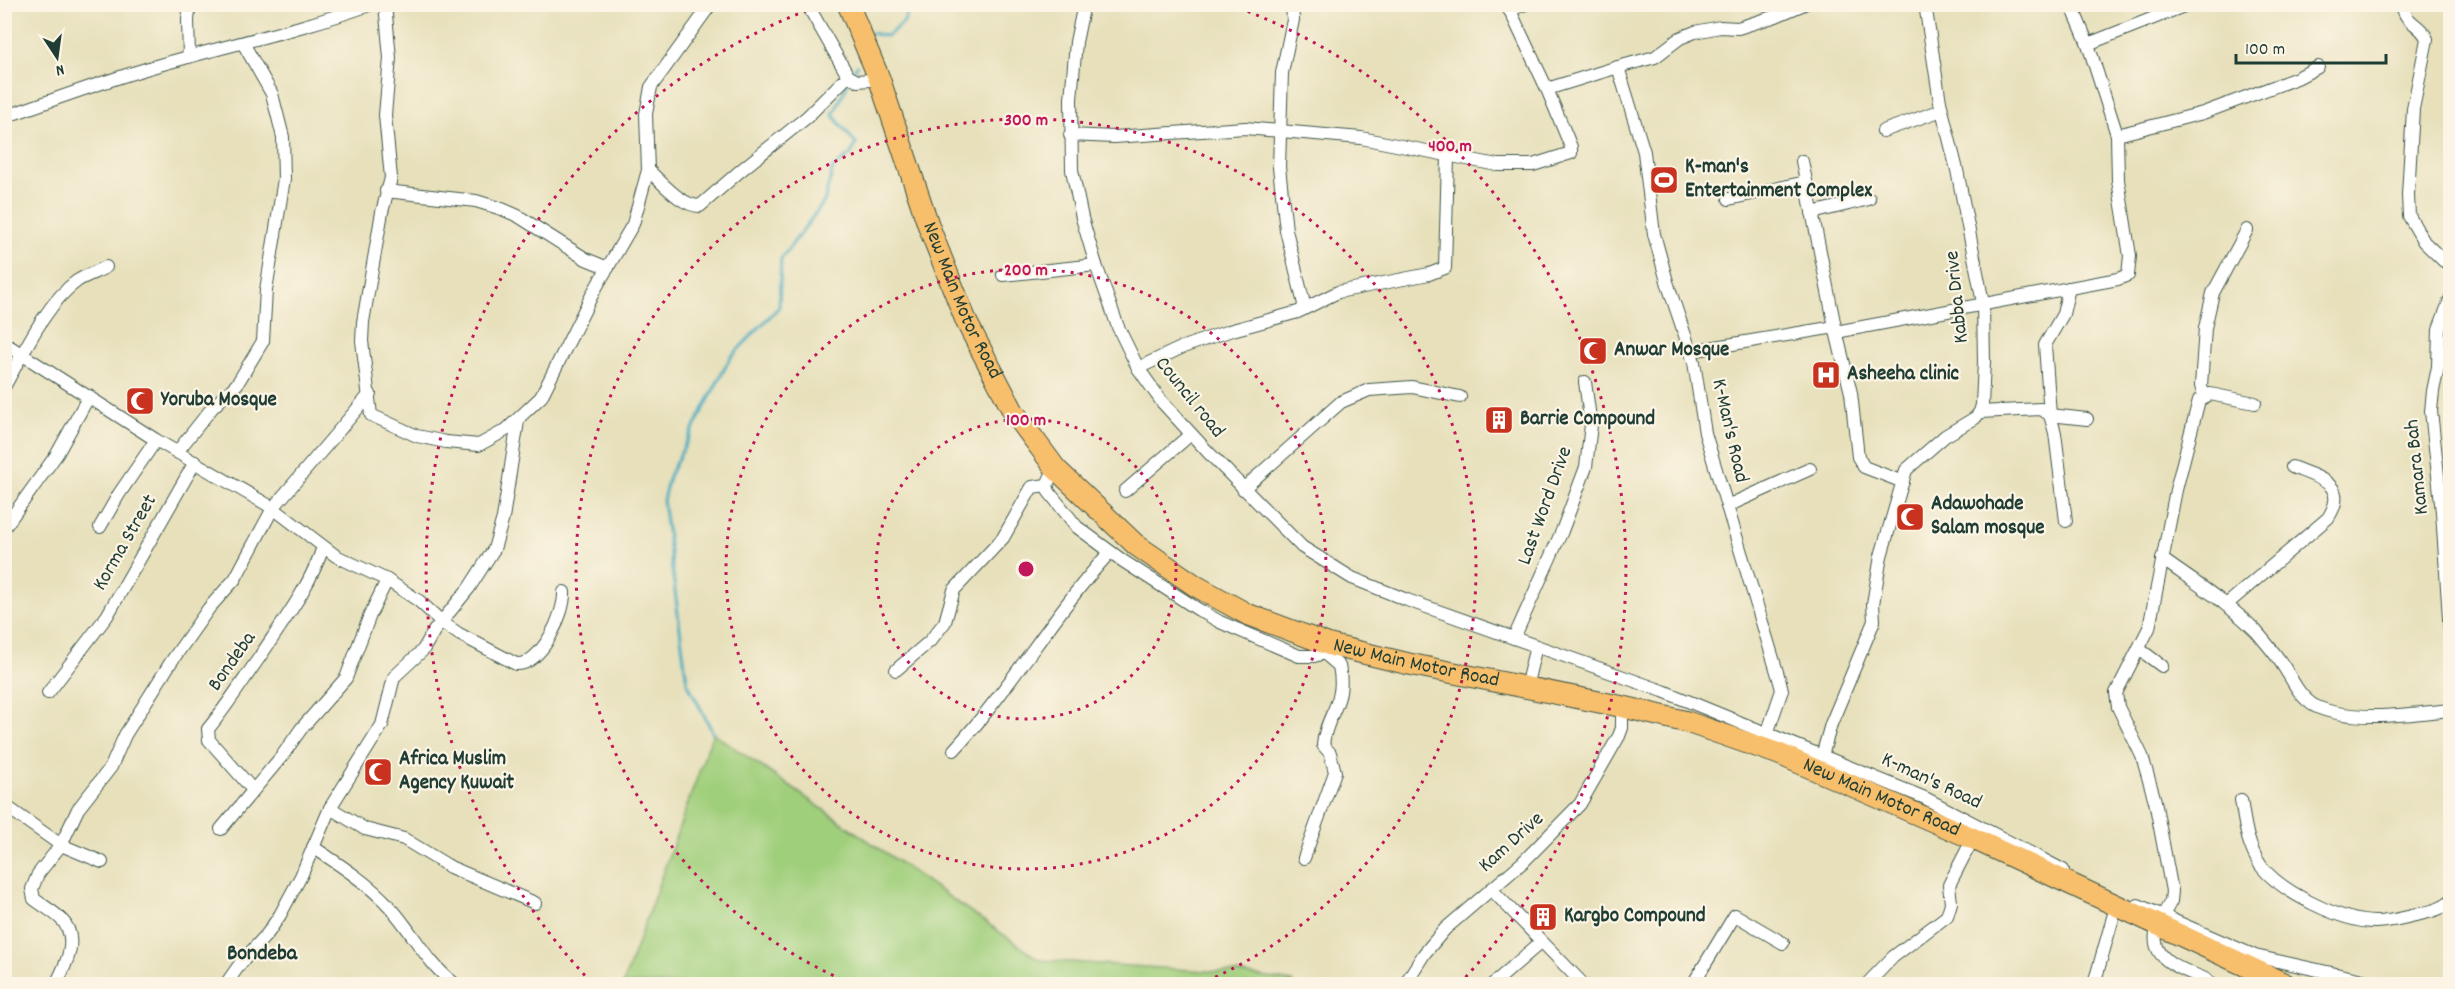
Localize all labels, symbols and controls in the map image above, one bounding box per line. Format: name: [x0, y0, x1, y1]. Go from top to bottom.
north arrow: [27, 27, 87, 87]
scale bar: [2236, 27, 2386, 65]
text: 100 m: [2245, 38, 2285, 63]
text: N: [53, 57, 66, 81]
text: 300 m: [1004, 109, 1048, 134]
text: 400 m: [1428, 135, 1472, 160]
place label: K-man's Entertainment Complex: [1685, 153, 1872, 207]
sports icon: K-man's Entertainment Complex: [1648, 164, 1680, 196]
street label: New Main Motor Road: [914, 218, 1009, 385]
street label: Kabba Drive: [1938, 249, 1978, 345]
text: 200 m: [1004, 259, 1048, 284]
mosque icon: Anwar Mosque: [1577, 335, 1609, 367]
place label: Anwar Mosque: [1614, 336, 1729, 366]
street label: Council road: [1147, 351, 1231, 445]
hospital icon: Asheeha clinic: [1810, 359, 1842, 391]
place label: Asheeha clinic: [1847, 360, 1960, 390]
street label: K-Man's Road: [1702, 376, 1756, 486]
mosque icon: Yoruba Mosque: [124, 385, 156, 417]
place label: Yoruba Mosque: [160, 386, 277, 416]
building icon: Barrie Compound: [1483, 404, 1515, 436]
place label: Barrie Compound: [1520, 405, 1655, 435]
text: 100 m: [1006, 409, 1046, 434]
street label: Kamara Bah: [2398, 418, 2438, 516]
street label: Last Word Drive: [1511, 443, 1581, 569]
street label: Korma Street: [86, 489, 166, 597]
place label: Adawohade Salam mosque: [1931, 490, 2044, 544]
mosque icon: Adawohade Salam mosque: [1894, 501, 1926, 533]
centre of rings: [1016, 559, 1036, 579]
street label: Bondeba: [201, 625, 265, 698]
street label: New Main Motor Road: [1330, 631, 1502, 697]
place label: Africa Muslim Agency Kuwait: [399, 745, 514, 799]
street label: K-man's Road: [1876, 746, 1986, 818]
street label: New Main Motor Road: [1798, 751, 1965, 846]
mosque icon: Africa Muslim Agency Kuwait: [362, 756, 394, 788]
street label: Kam Drive: [1473, 805, 1551, 881]
building icon: Kargbo Compound: [1527, 901, 1559, 933]
place label: Kargbo Compound: [1564, 902, 1706, 932]
district label: Bondeba: [227, 939, 298, 970]

